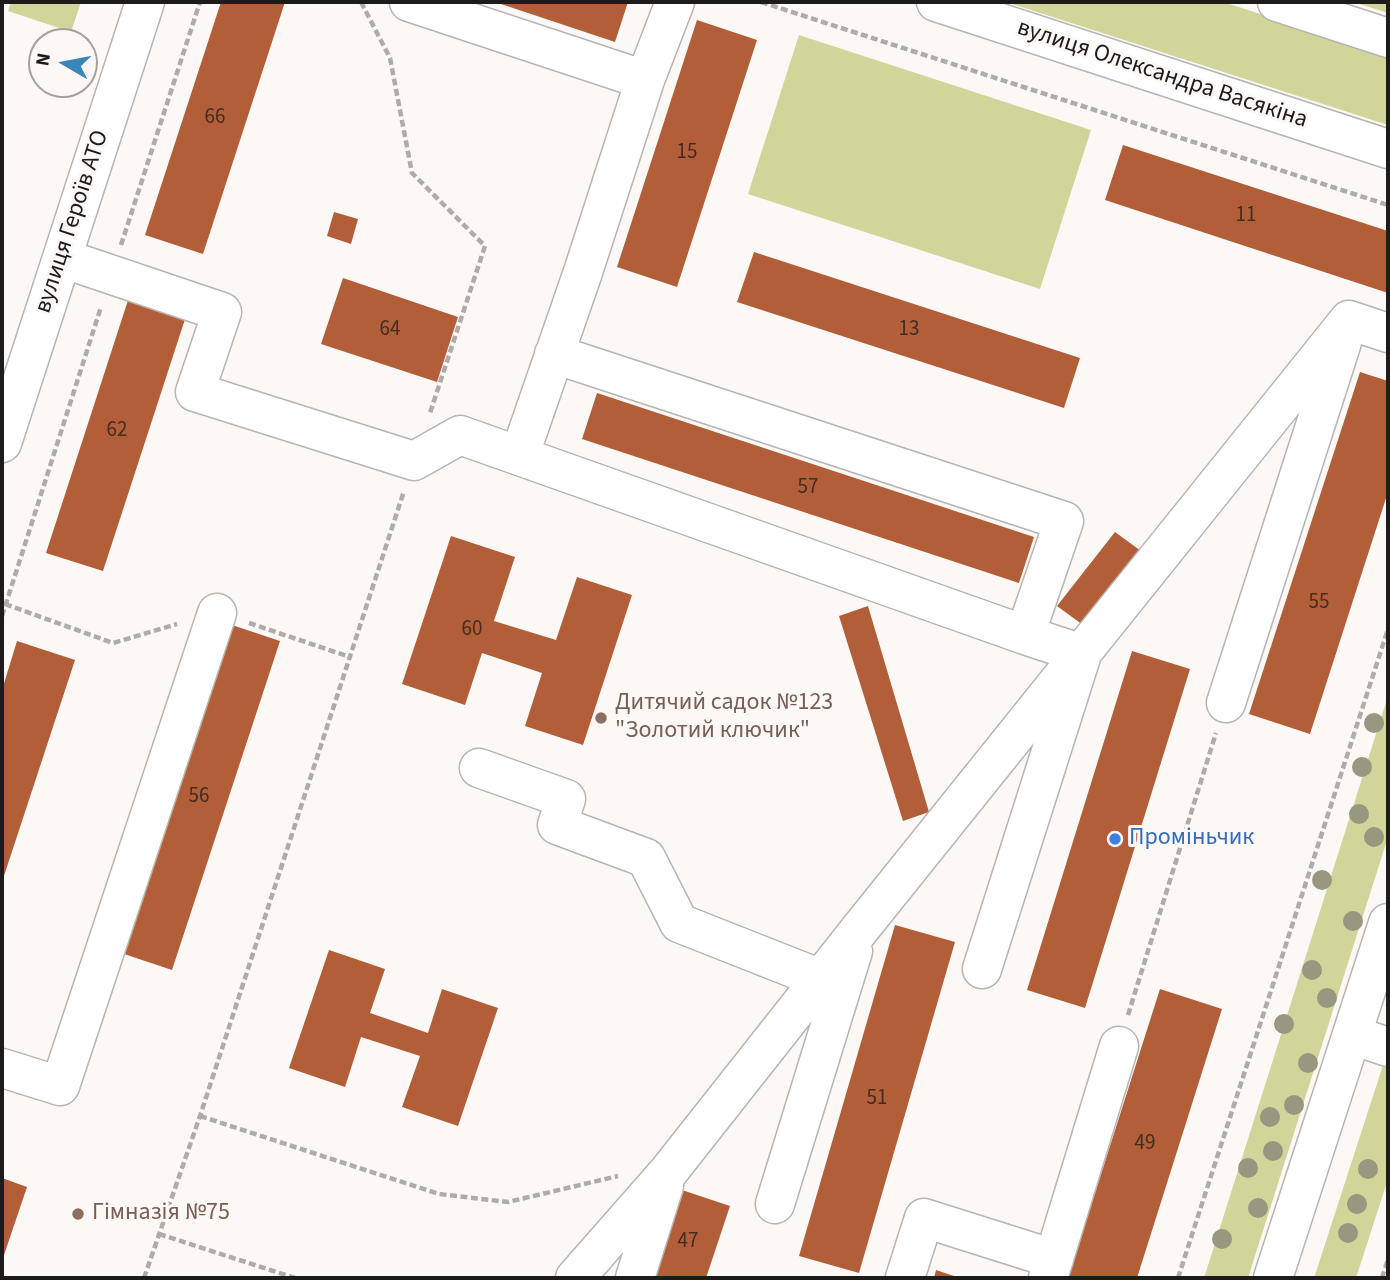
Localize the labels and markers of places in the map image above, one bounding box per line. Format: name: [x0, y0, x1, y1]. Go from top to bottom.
place label: Дитячий садок №123 "Золотий ключик": [615, 690, 833, 746]
marker: Дитячий садок №123 "Золотий ключик": [593, 710, 609, 726]
place label: Проміньчик: [1129, 825, 1254, 853]
marker: Проміньчик: [1107, 831, 1123, 847]
place label: Гімназія №75: [92, 1200, 230, 1228]
marker: Гімназія №75: [70, 1206, 86, 1222]

